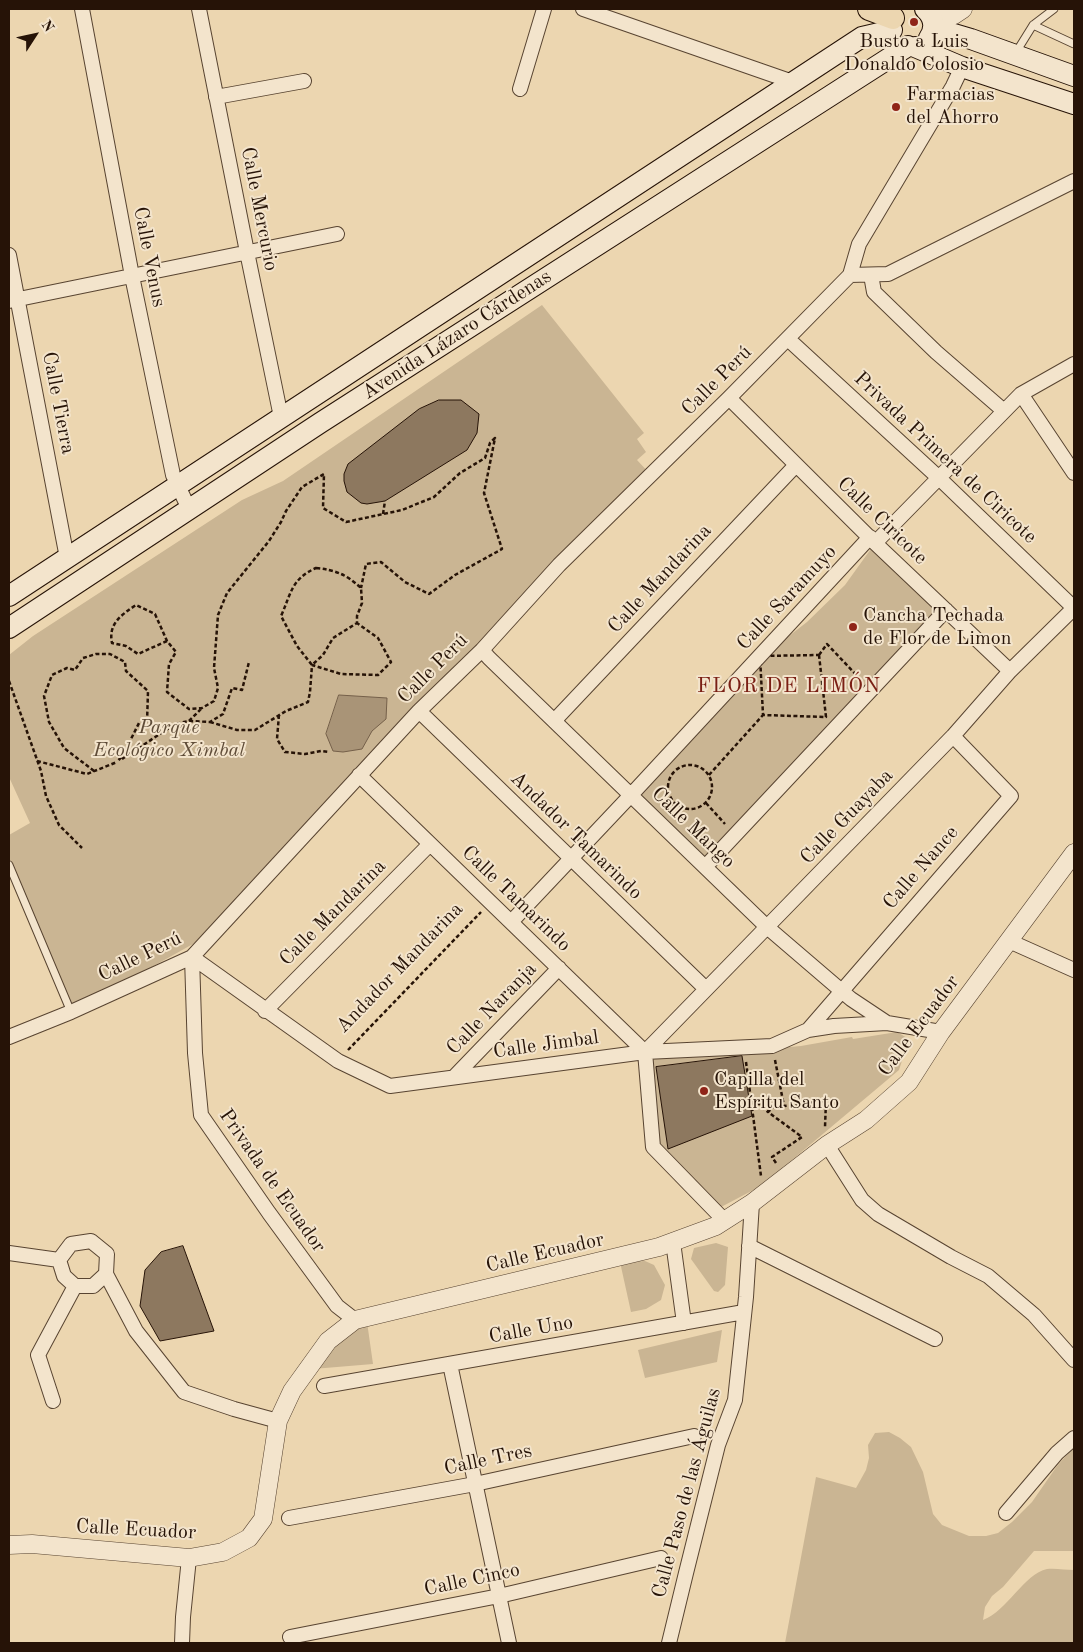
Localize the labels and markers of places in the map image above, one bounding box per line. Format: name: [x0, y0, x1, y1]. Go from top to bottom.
marker: Busto a Luis Donaldo Colosio: [908, 16, 920, 28]
place label: Busto a Luis Donaldo Colosio: [844, 30, 984, 77]
place label: Farmacias del Ahorro: [906, 83, 999, 130]
marker: Farmacias del Ahorro: [890, 101, 902, 113]
place label: Cancha Techada de Flor de Limon: [863, 604, 1012, 651]
marker: Cancha Techada de Flor de Limon: [847, 621, 859, 633]
place label: Capilla del Espíritu Santo: [714, 1068, 839, 1115]
marker: Capilla del Espíritu Santo: [698, 1085, 710, 1097]

